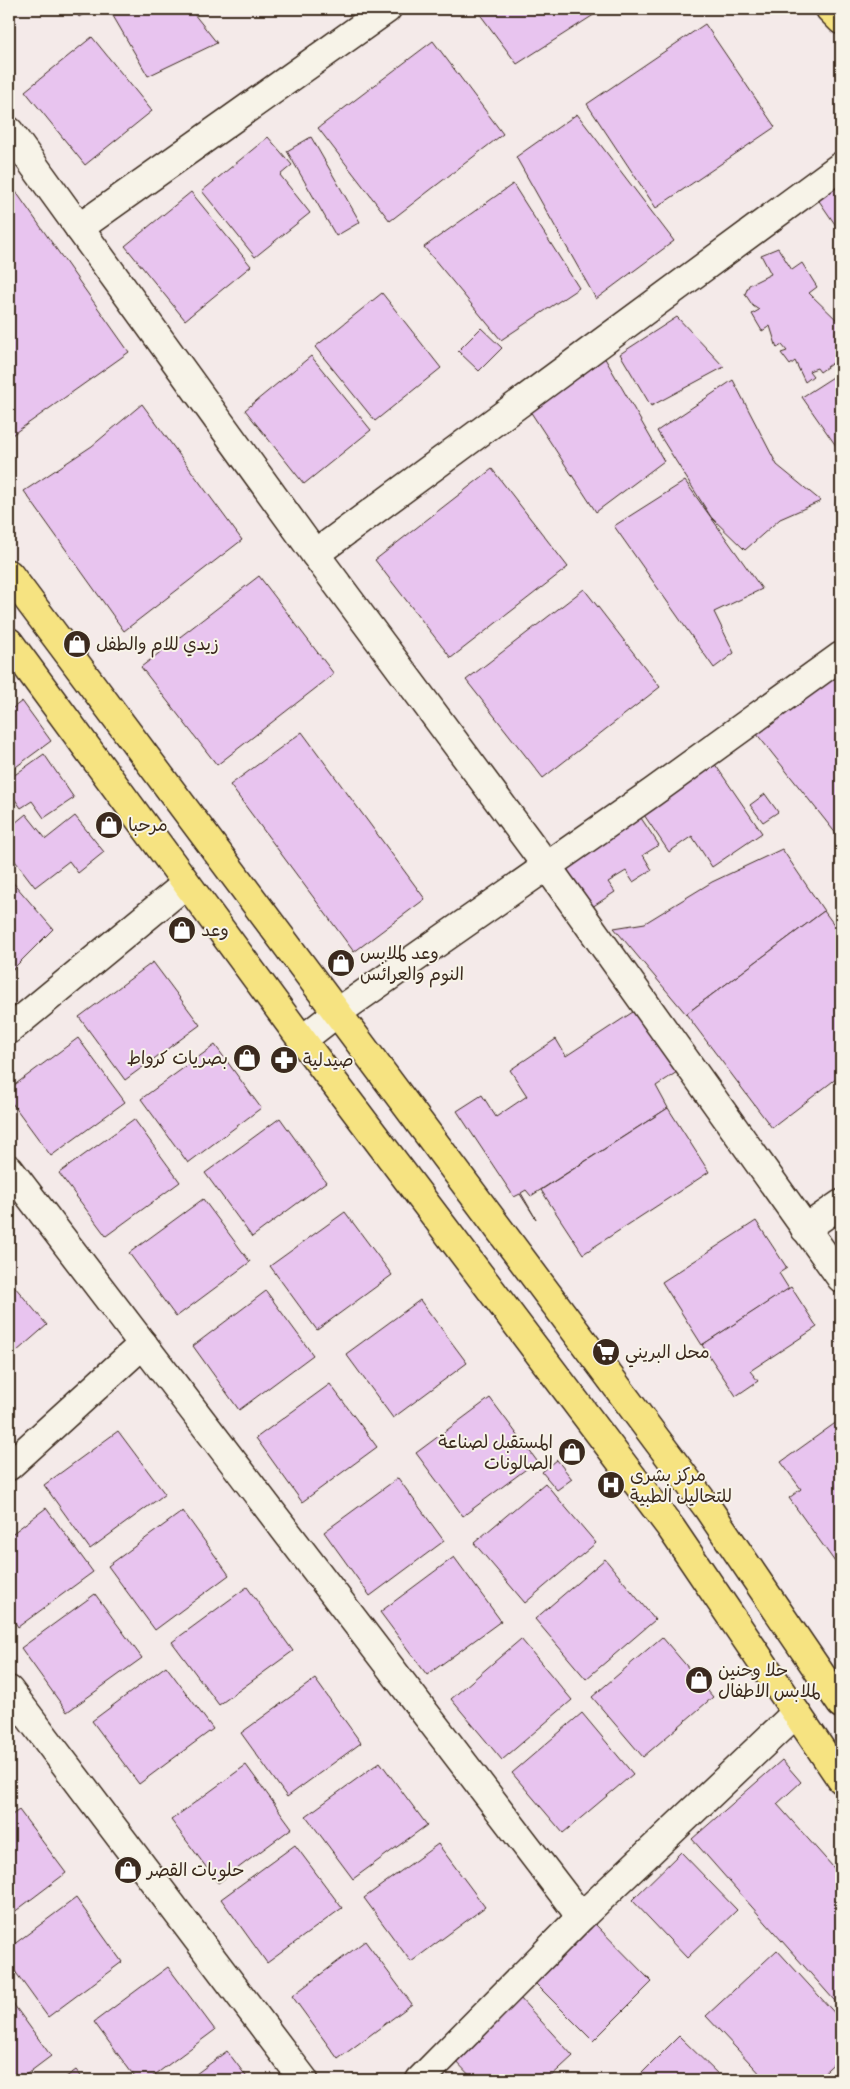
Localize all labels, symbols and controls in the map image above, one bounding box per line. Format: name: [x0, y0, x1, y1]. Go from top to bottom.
shop icon: زيدي للام والطفل: [62, 629, 92, 659]
place label: زيدي للام والطفل: [96, 633, 219, 658]
shop icon: مرحبا: [94, 810, 124, 840]
place label: مرحبا: [128, 814, 168, 836]
shop icon: وعد: [167, 915, 197, 945]
place label: وعد: [201, 919, 229, 941]
place label: وعد لملابس النوم والعرائس: [360, 942, 464, 988]
shop icon: وعد لملابس النوم والعرائس: [326, 948, 356, 978]
shop icon: بصريات كرواط: [232, 1043, 262, 1073]
pharmacy icon: صيدلية: [269, 1045, 299, 1075]
place label: بصريات كرواط: [127, 1047, 228, 1069]
place label: صيدلية: [303, 1049, 354, 1071]
supermarket icon: محل البريني: [591, 1337, 621, 1367]
place label: محل البريني: [625, 1341, 710, 1368]
place label: المستقبل لصناعة الصالونات: [438, 1431, 553, 1475]
shop icon: المستقبل لصناعة الصالونات: [557, 1437, 587, 1467]
place label: مركز بشرى للتحاليل الطبية: [630, 1464, 732, 1507]
hospital icon: مركز بشرى للتحاليل الطبية: [596, 1470, 626, 1500]
place label: حلا وحنين لملابس الاطفال: [718, 1659, 821, 1702]
shop icon: حلا وحنين لملابس الاطفال: [684, 1665, 714, 1695]
shop icon: حلويات القصر: [113, 1855, 143, 1885]
place label: حلويات القصر: [145, 1859, 245, 1882]

